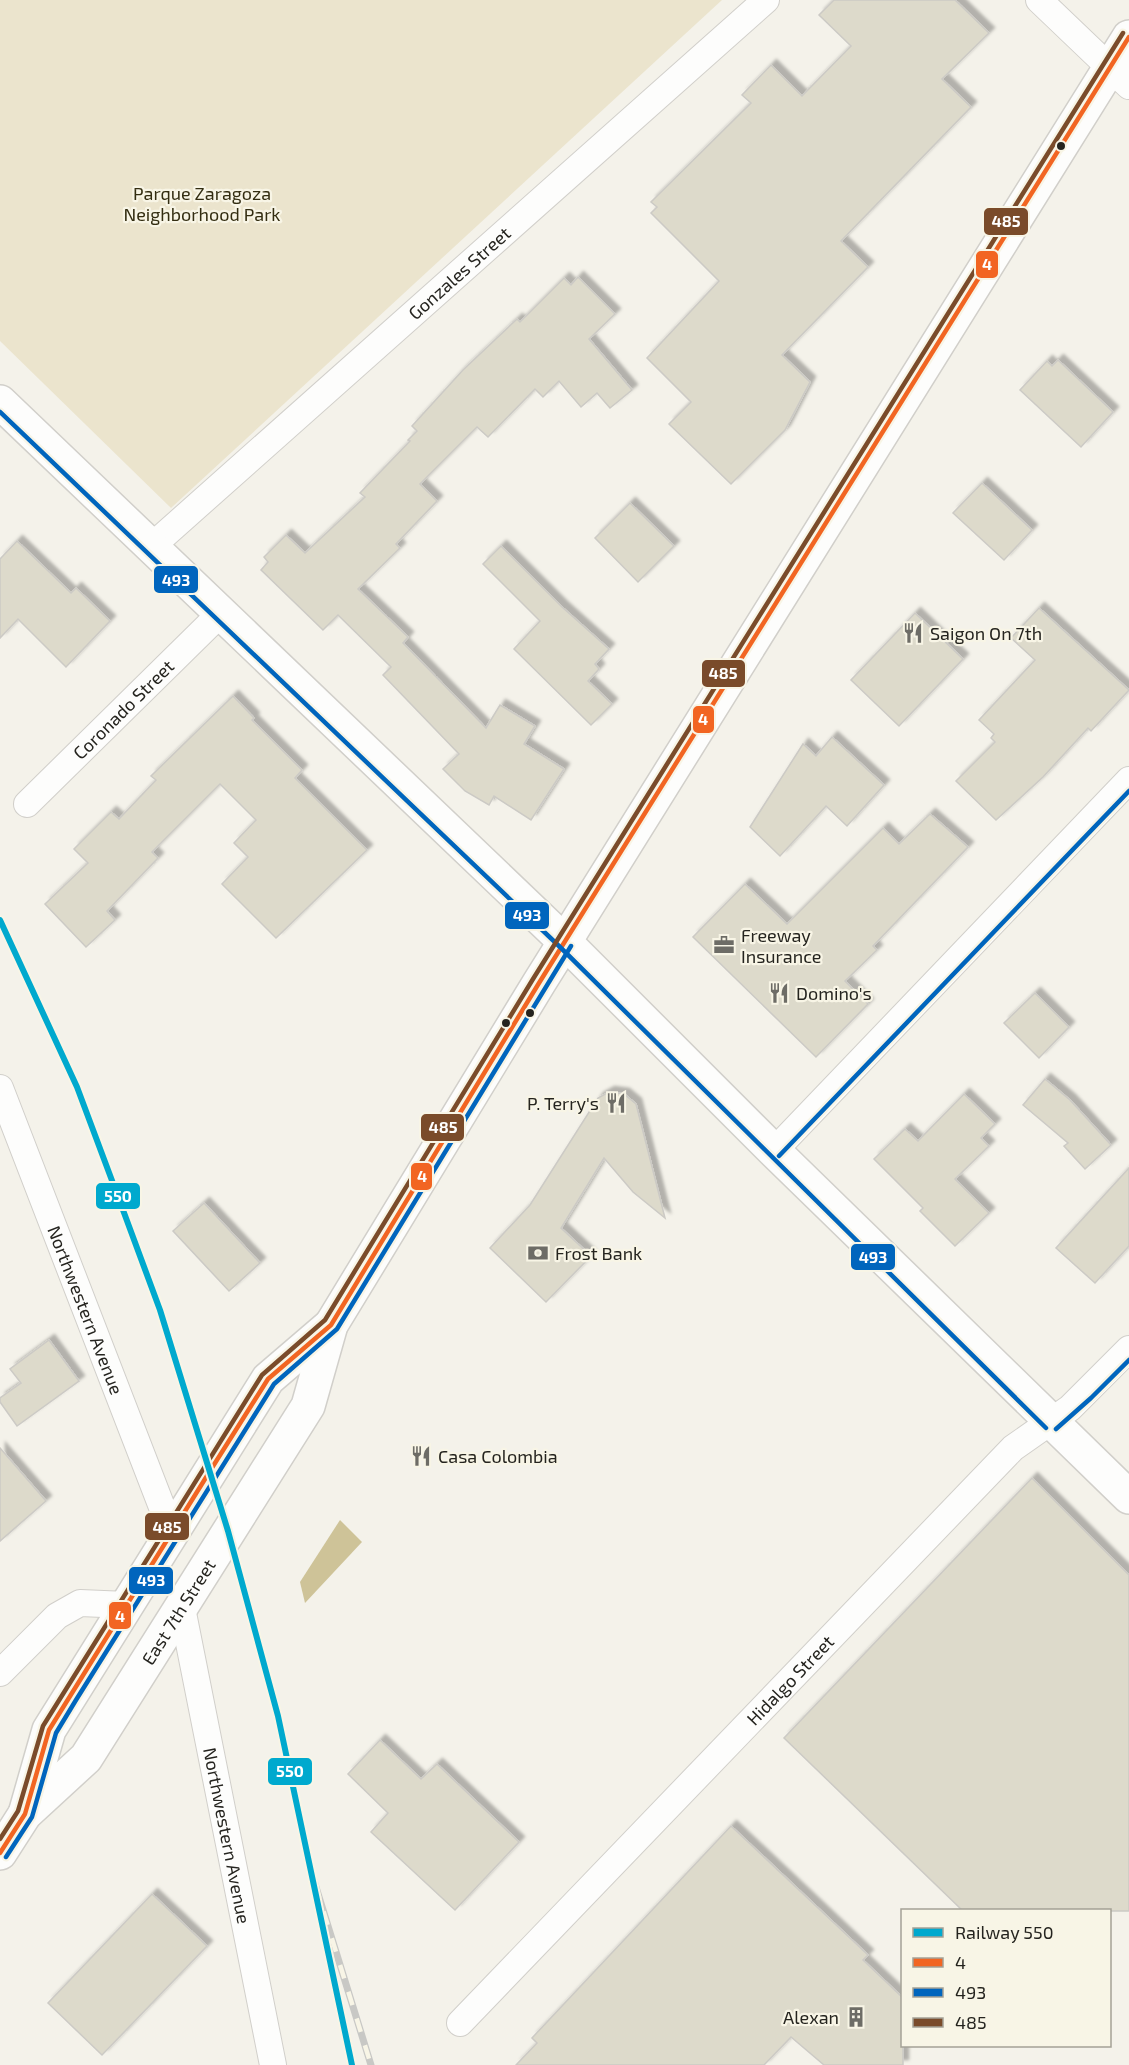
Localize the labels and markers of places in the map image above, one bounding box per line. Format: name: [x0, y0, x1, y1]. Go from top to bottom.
unlabelled marker: [1055, 140, 1067, 152]
restaurant icon: Saigon On 7th: [901, 621, 925, 645]
place label: Saigon On 7th: [930, 622, 1042, 644]
place label: Freeway Insurance: [741, 924, 821, 967]
office icon: Freeway Insurance: [712, 933, 736, 957]
restaurant icon: Domino's: [767, 981, 791, 1005]
place label: Domino's: [796, 982, 872, 1004]
unlabelled marker: [524, 1007, 536, 1019]
unlabelled marker: [500, 1017, 512, 1029]
restaurant icon: P. Terry's: [604, 1091, 628, 1115]
place label: P. Terry's: [527, 1092, 599, 1114]
bank icon: Frost Bank: [526, 1241, 550, 1265]
place label: Frost Bank: [555, 1242, 642, 1264]
restaurant icon: Casa Colombia: [409, 1444, 433, 1468]
place label: Casa Colombia: [438, 1445, 558, 1467]
building icon: Alexan: [844, 2005, 868, 2029]
place label: Alexan: [783, 2006, 839, 2028]

